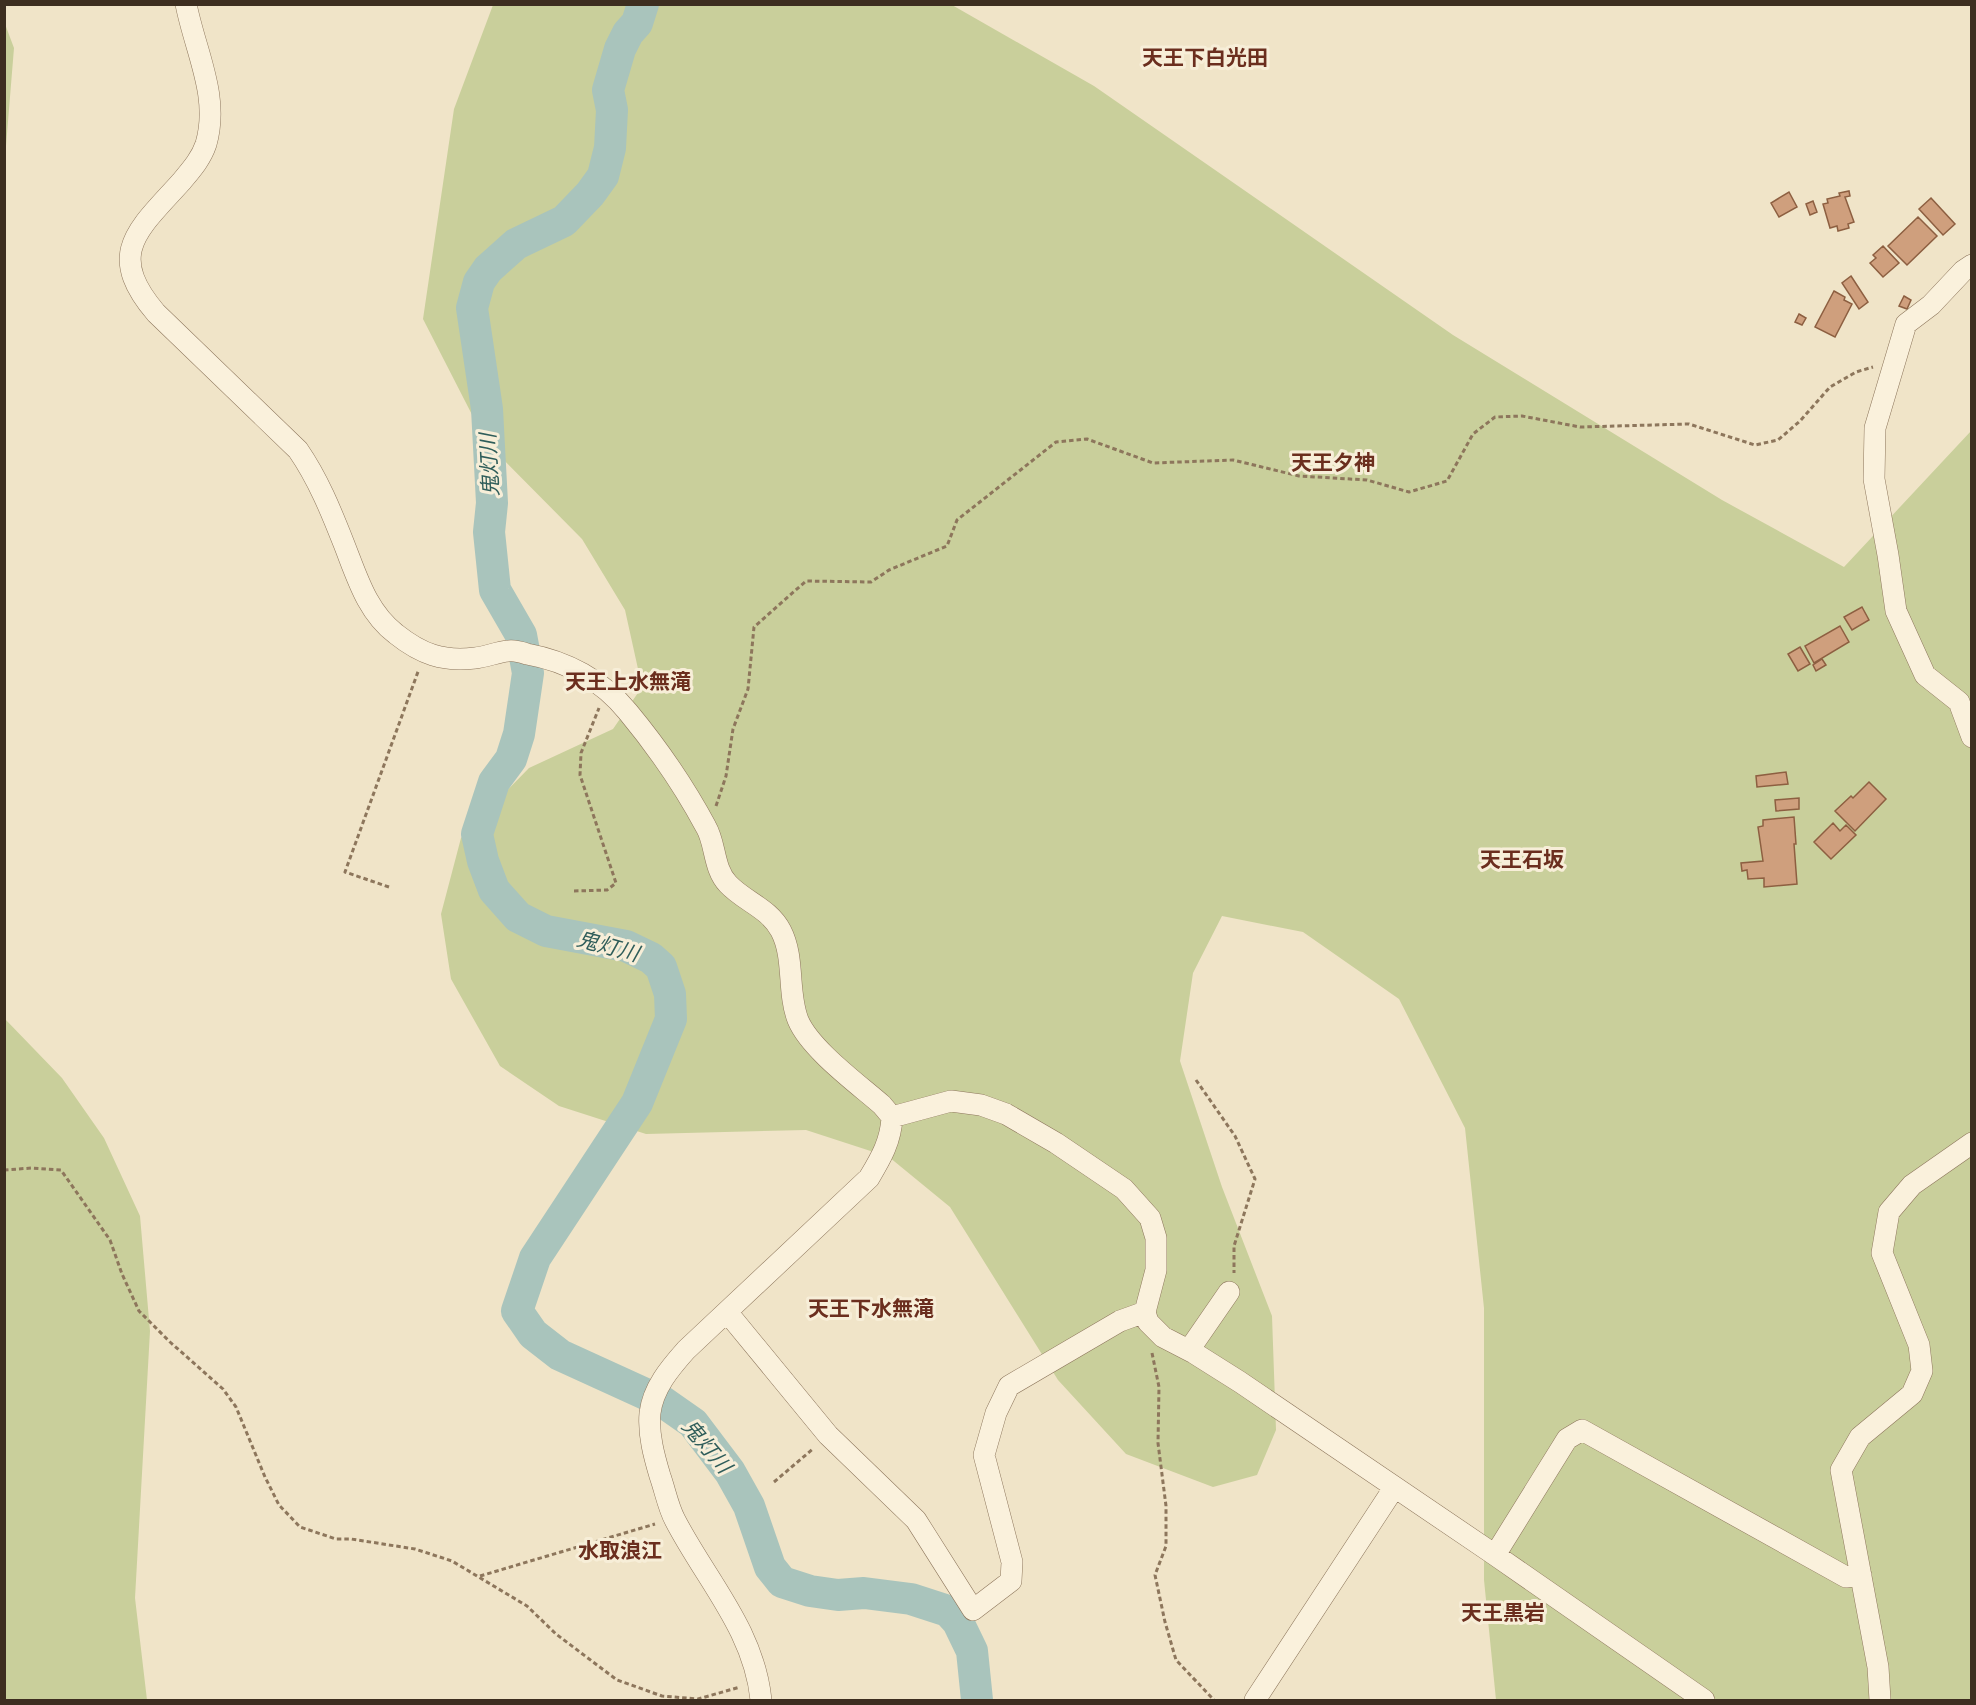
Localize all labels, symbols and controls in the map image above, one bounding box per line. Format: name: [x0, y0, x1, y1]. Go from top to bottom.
district label: 天王下白光田: [1142, 45, 1268, 70]
water label: 鬼灯川: [475, 431, 503, 497]
district label: 天王夕神: [1291, 450, 1375, 475]
district label: 天王上水無滝: [565, 669, 691, 694]
district label: 天王石坂: [1480, 847, 1564, 872]
water label: 鬼灯川: [574, 926, 644, 967]
district label: 天王下水無滝: [808, 1296, 934, 1321]
water label: 鬼灯川: [677, 1414, 738, 1480]
district label: 水取浪江: [578, 1538, 662, 1563]
district label: 天王黒岩: [1461, 1600, 1545, 1625]

